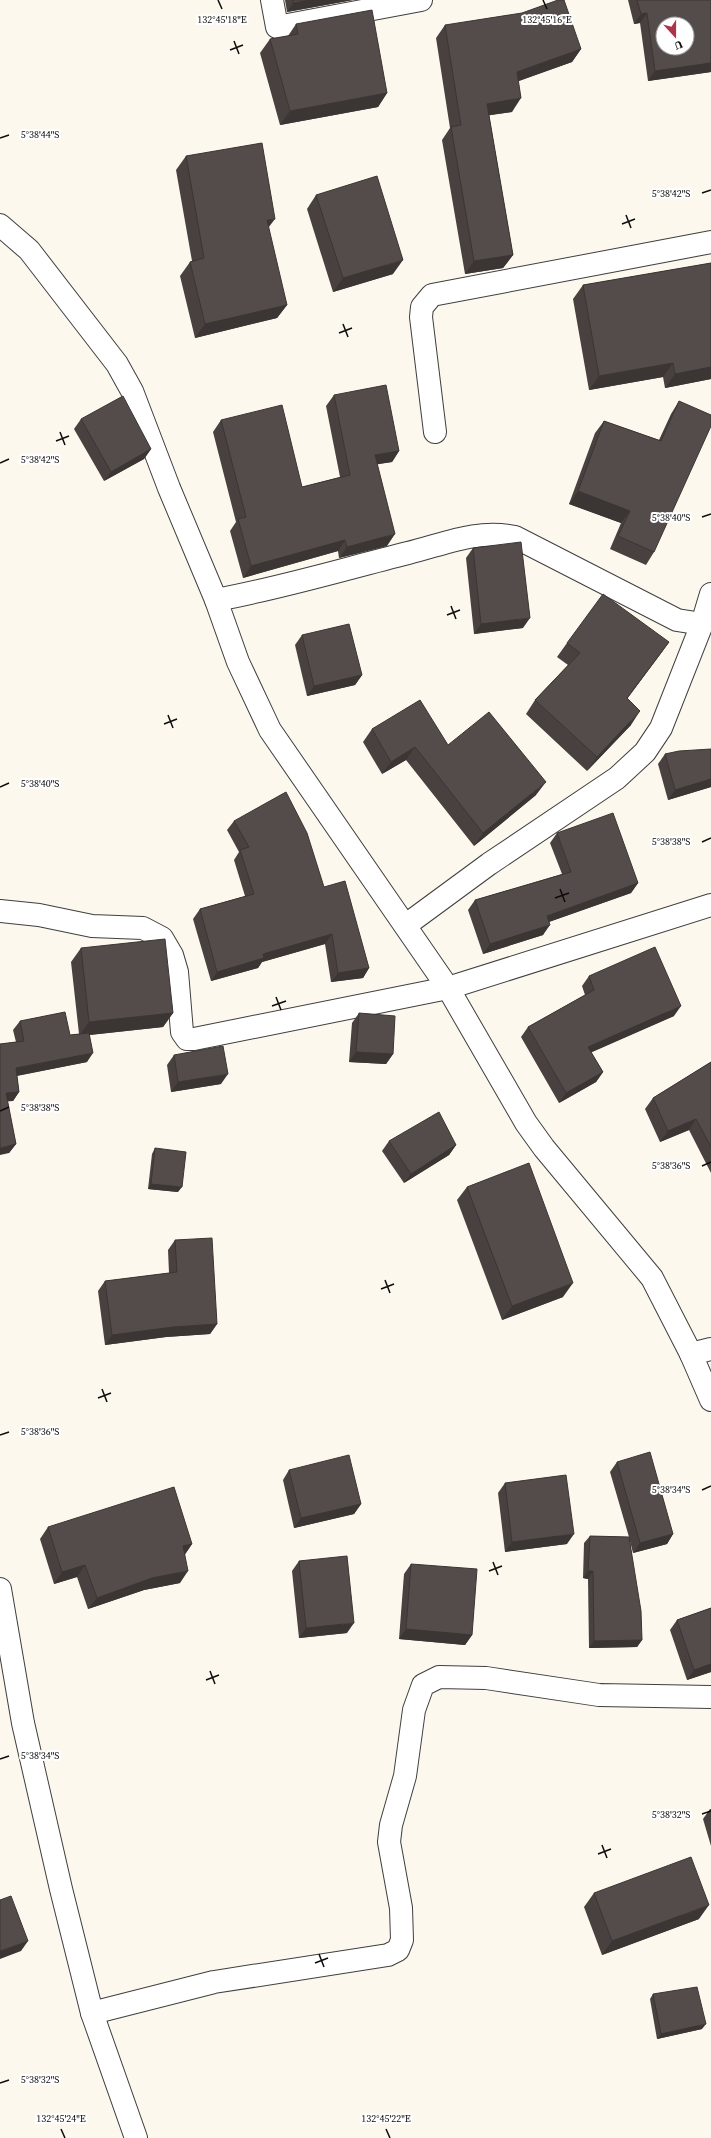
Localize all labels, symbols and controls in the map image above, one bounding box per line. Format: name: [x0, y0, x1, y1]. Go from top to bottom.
text: 132°45'18"E: [197, 13, 247, 26]
text: 132°45'16"E: [522, 13, 572, 26]
north arrow: [655, 16, 695, 56]
text: U: [672, 36, 685, 53]
text: 5°38'44"S: [21, 128, 59, 141]
text: 5°38'42"S: [652, 187, 690, 200]
text: 5°38'42"S: [21, 453, 59, 466]
text: 5°38'40"S: [652, 511, 690, 524]
text: 5°38'40"S: [21, 777, 59, 790]
text: 5°38'38"S: [652, 835, 690, 848]
text: 5°38'38"S: [21, 1101, 59, 1114]
text: 5°38'36"S: [652, 1159, 690, 1172]
text: 5°38'36"S: [21, 1425, 59, 1438]
text: 5°38'34"S: [652, 1483, 690, 1496]
text: 5°38'34"S: [21, 1749, 59, 1762]
text: 5°38'32"S: [652, 1808, 690, 1821]
text: 5°38'32"S: [21, 2073, 59, 2086]
text: 132°45'24"E: [36, 2112, 86, 2125]
text: 132°45'22"E: [361, 2112, 411, 2125]

